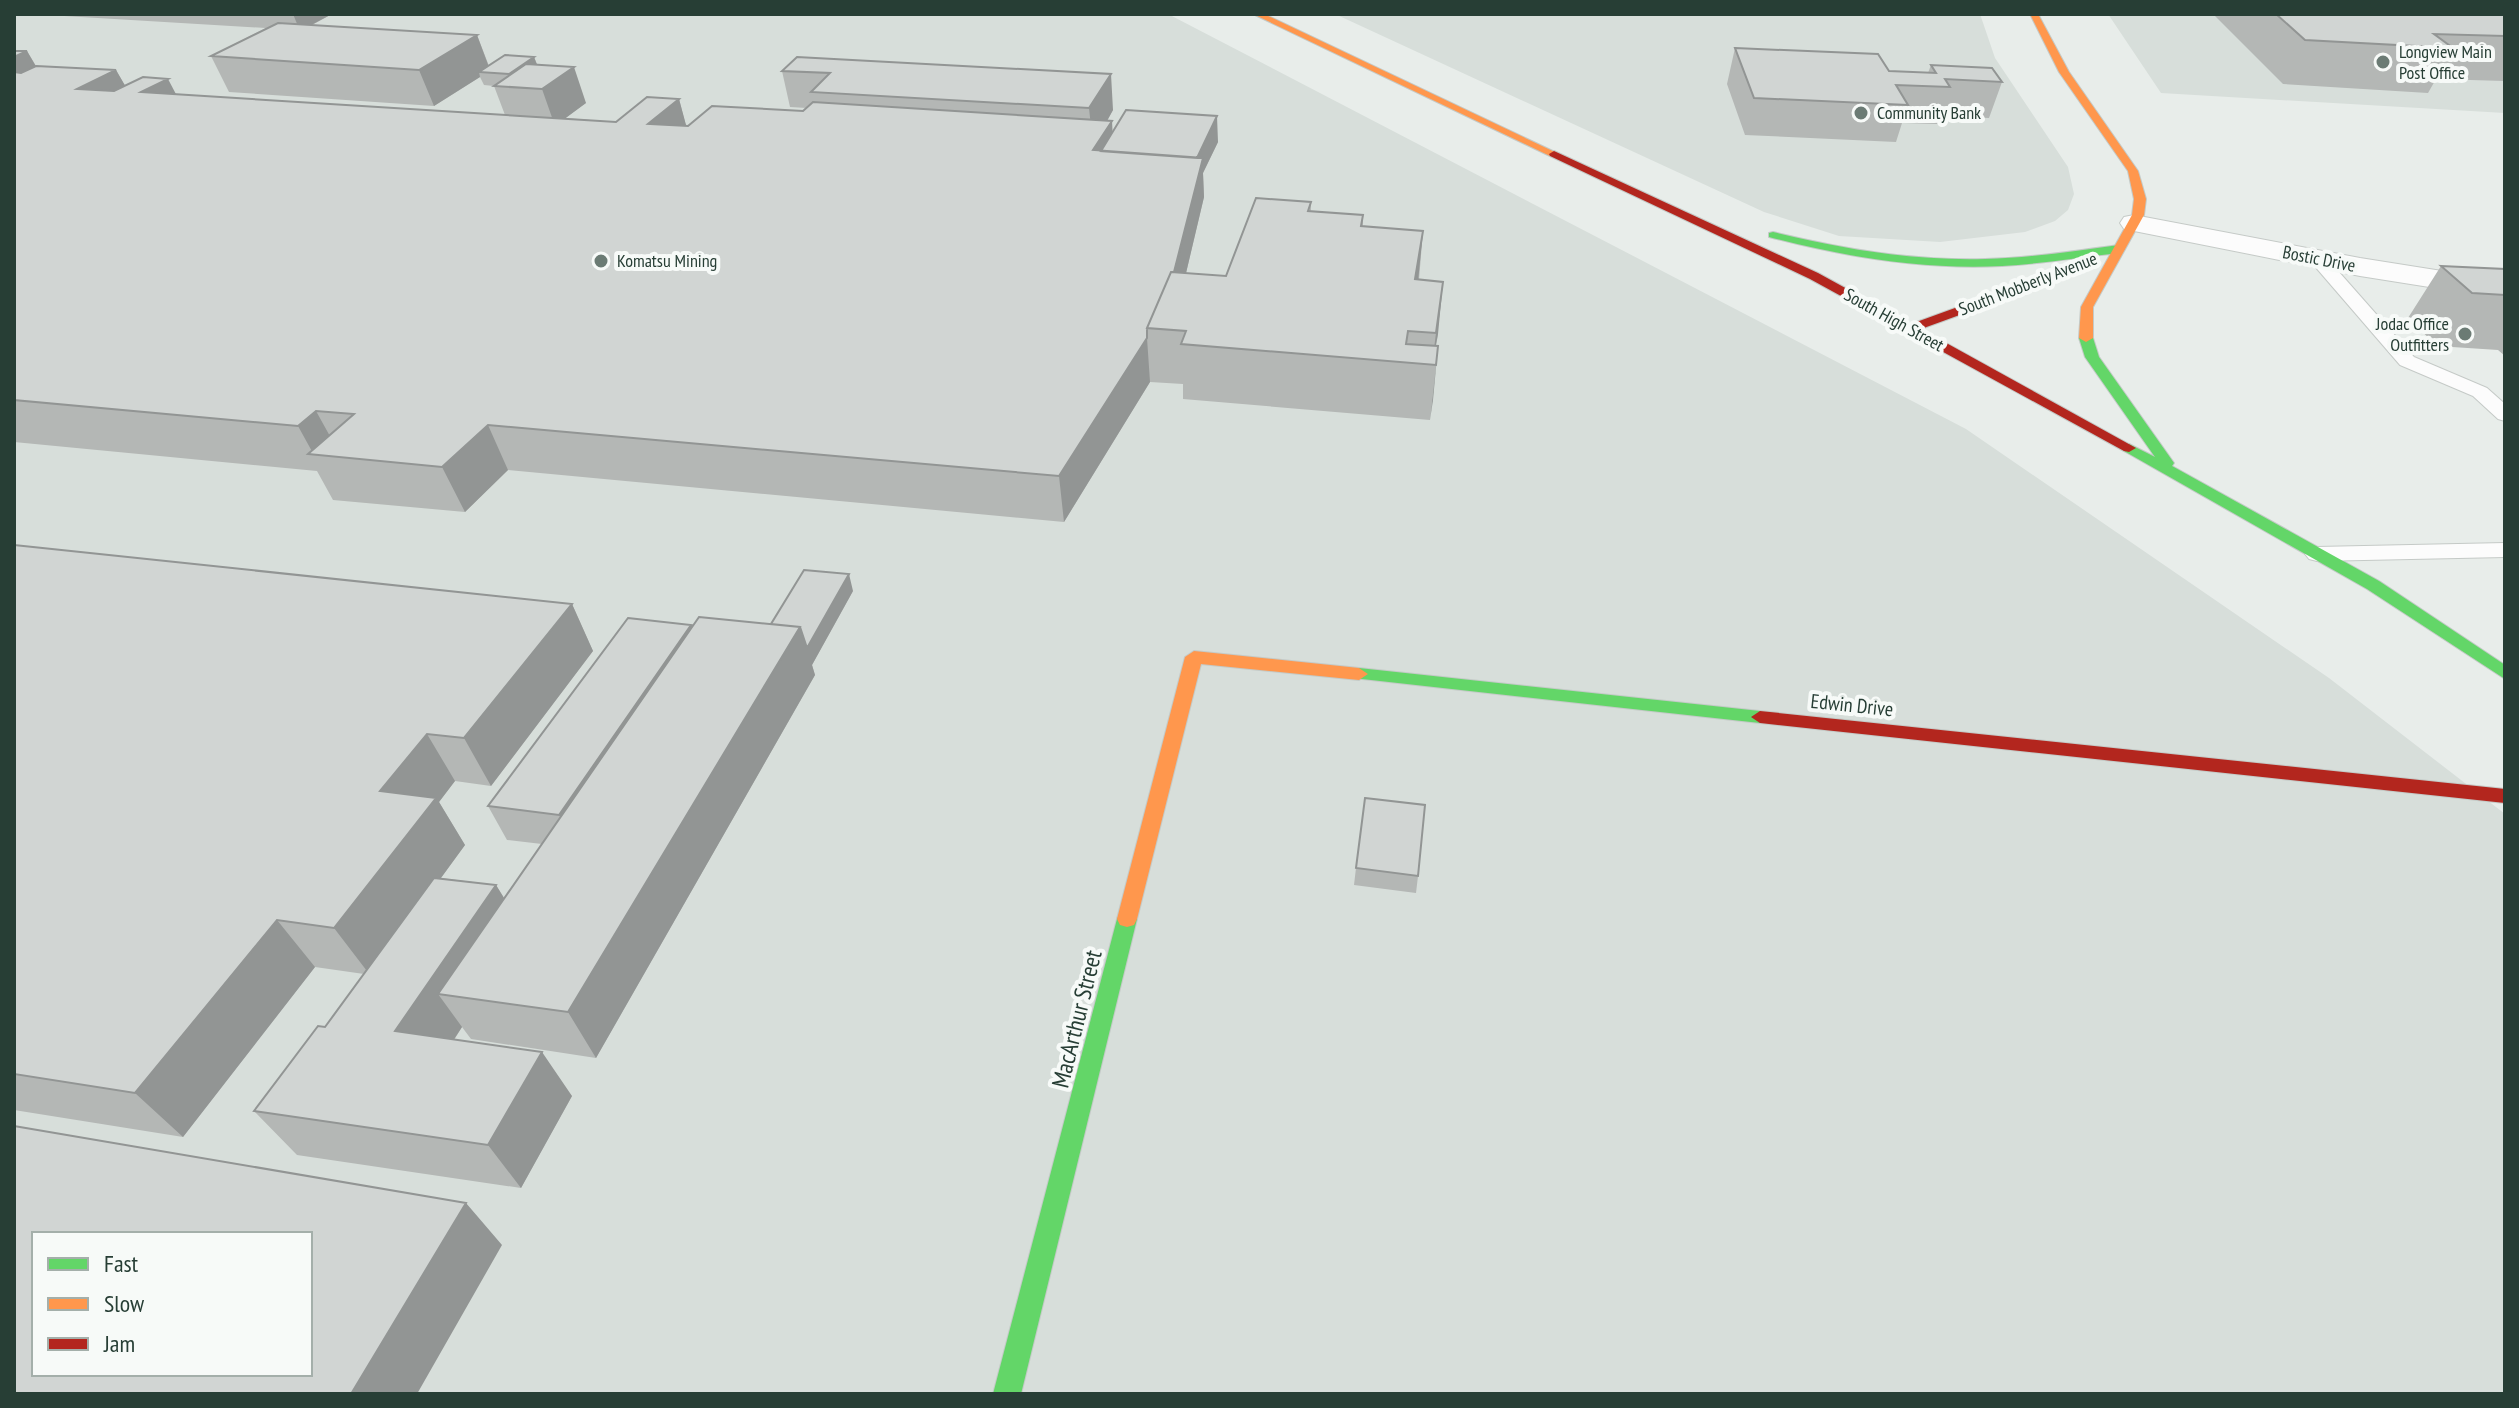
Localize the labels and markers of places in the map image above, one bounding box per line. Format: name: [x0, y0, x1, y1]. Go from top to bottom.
place label: Longview Main Post Office: [2399, 40, 2492, 84]
marker: Longview Main Post Office: [2374, 53, 2392, 71]
place label: Community Bank: [1877, 101, 1981, 124]
marker: Community Bank: [1852, 104, 1870, 122]
place label: Komatsu Mining: [617, 249, 717, 272]
marker: Komatsu Mining: [592, 252, 610, 270]
place label: Jodac Office Outfitters: [2375, 312, 2449, 356]
marker: Jodac Office Outfitters: [2456, 325, 2474, 343]

